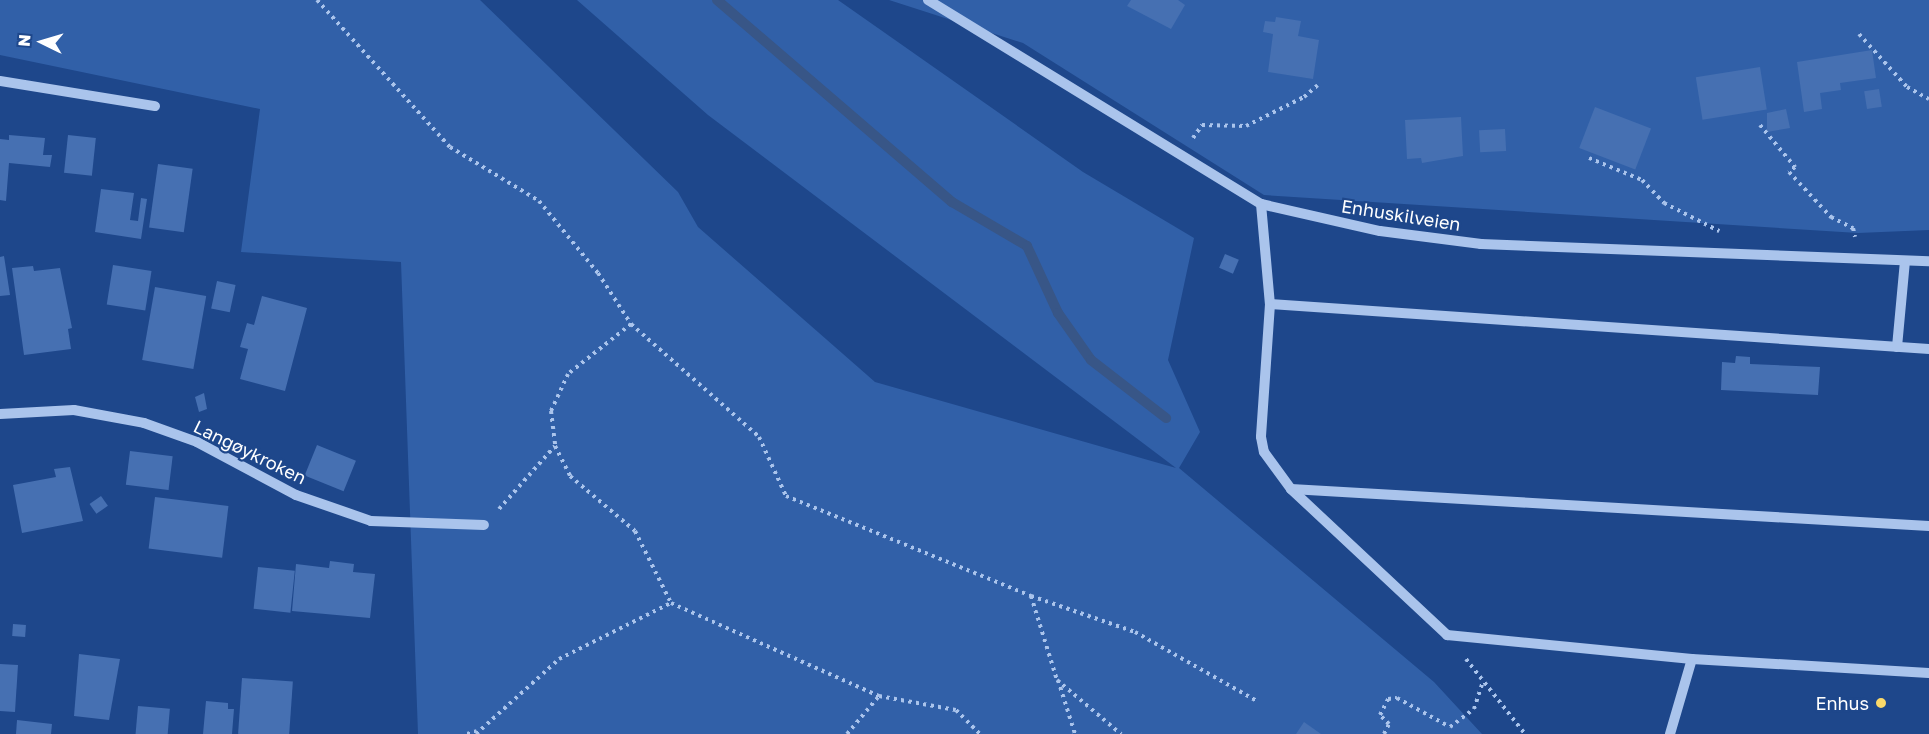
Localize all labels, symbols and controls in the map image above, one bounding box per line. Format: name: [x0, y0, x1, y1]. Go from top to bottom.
north arrow: [12, 12, 72, 72]
text: N: [14, 34, 35, 47]
street label: Enhuskilveien: [1340, 195, 1462, 235]
street label: Langøykroken: [190, 415, 310, 489]
place label: Enhus: [1815, 692, 1869, 714]
marker: Enhus: [1874, 696, 1888, 710]

